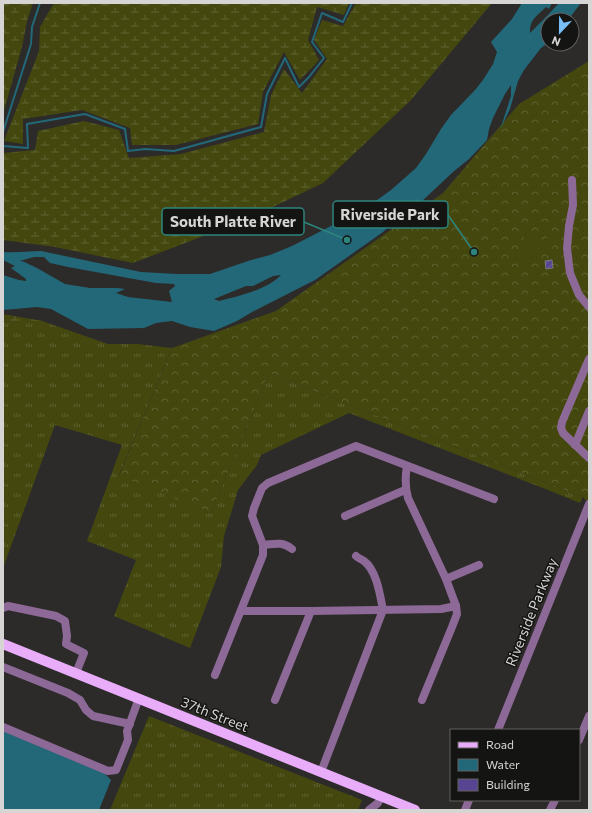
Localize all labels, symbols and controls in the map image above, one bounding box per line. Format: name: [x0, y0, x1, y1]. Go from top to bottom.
north arrow: [540, 12, 580, 52]
text: N: [550, 34, 562, 49]
callout: Riverside Park: [333, 201, 448, 228]
text: Riverside Park: [340, 205, 440, 223]
callout: South Platte River: [162, 208, 304, 235]
text: South Platte River: [170, 212, 296, 230]
street label: Riverside Parkway: [501, 555, 561, 669]
street label: 37th Street: [179, 693, 251, 735]
legend: [450, 729, 580, 801]
text: Road: [486, 737, 514, 751]
text: Water: [486, 757, 520, 771]
text: Building: [486, 777, 530, 791]

